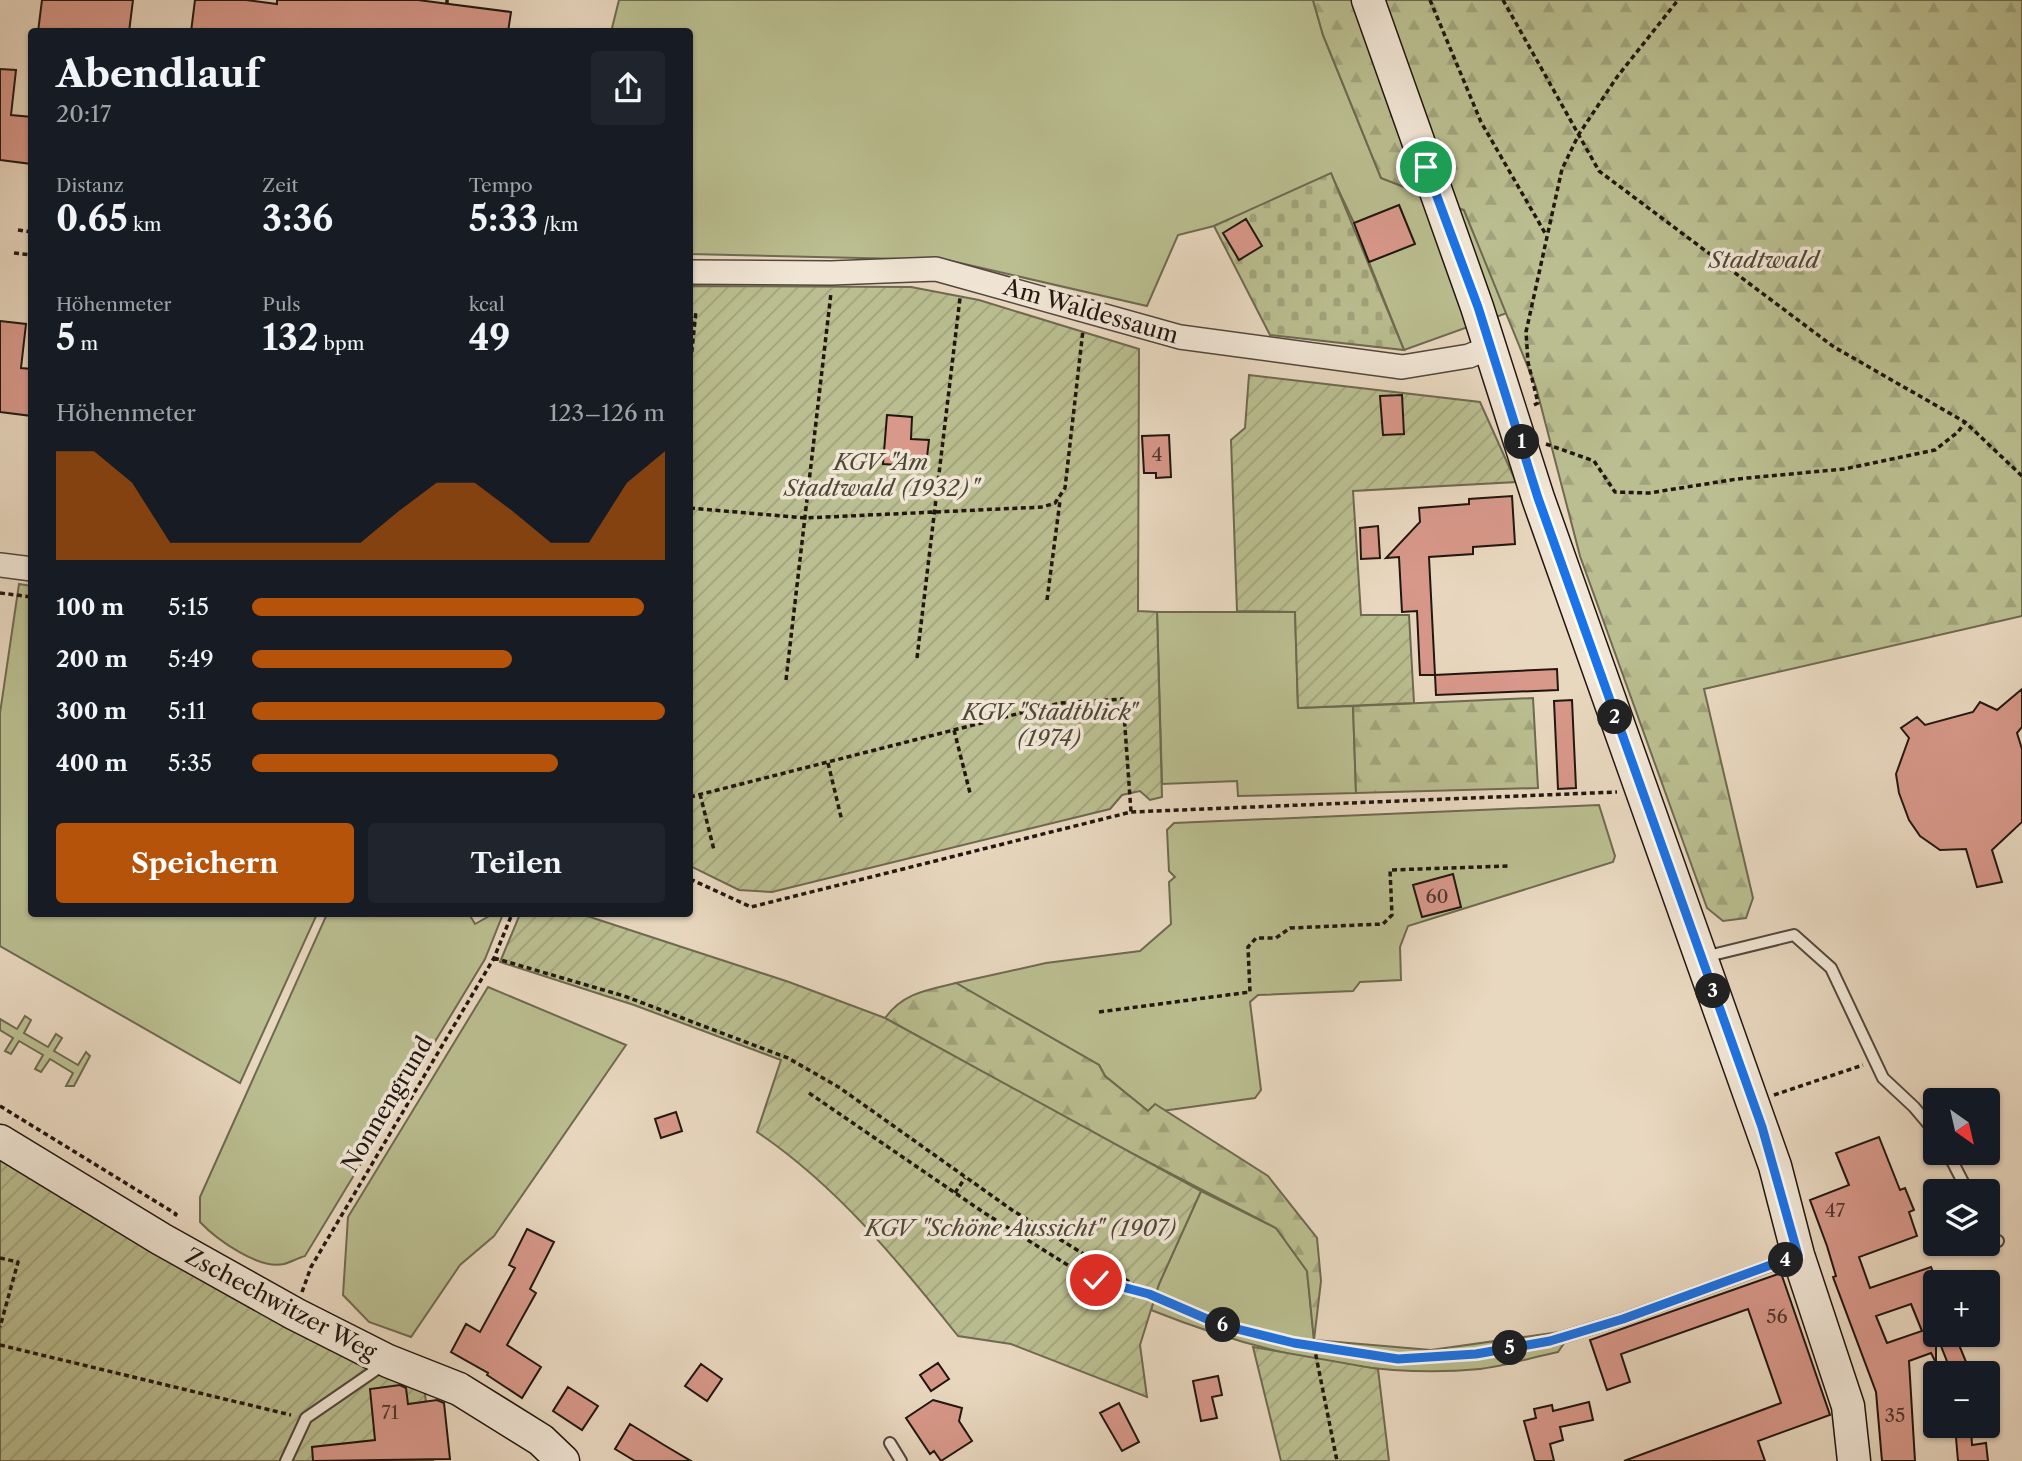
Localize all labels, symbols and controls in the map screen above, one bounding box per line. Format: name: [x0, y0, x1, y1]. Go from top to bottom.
text: Abendlauf: [56, 50, 261, 97]
button: share: [591, 51, 665, 125]
text: 20:17: [56, 100, 111, 128]
pin: [1396, 137, 1456, 197]
icon: arrive: [1407, 148, 1445, 186]
text: Distanz: [56, 174, 124, 197]
text: Zeit: [262, 174, 298, 197]
text: Tempo: [469, 174, 533, 197]
text: 0.65: [56, 197, 128, 240]
text: 3:36: [262, 197, 333, 240]
text: 5:33: [469, 197, 538, 240]
text: km: [128, 213, 162, 236]
text: /km: [538, 213, 579, 236]
park label: Stadtwald: [1707, 246, 1821, 274]
street label: Am Waldessaum: [999, 272, 1182, 349]
text: Höhenmeter: [56, 293, 172, 316]
text: Puls: [262, 293, 301, 316]
text: kcal: [469, 293, 505, 316]
text: 5: [56, 316, 75, 359]
text: 132: [262, 316, 319, 359]
text: 49: [469, 316, 510, 359]
text: m: [75, 332, 98, 355]
text: bpm: [319, 332, 364, 355]
text: Höhenmeter: [56, 399, 196, 427]
text: 123–126 m: [549, 399, 665, 427]
pin: 1: [1504, 424, 1540, 460]
text: 1: [1517, 430, 1526, 453]
house number: 4: [1152, 443, 1163, 466]
park label: KGV "Am Stadtwald (1932)": [782, 448, 982, 502]
text: 100 m: [56, 593, 124, 621]
text: 5:15: [168, 593, 209, 621]
text: 200 m: [56, 645, 128, 673]
text: 5:49: [168, 645, 214, 673]
text: 300 m: [56, 697, 127, 725]
text: 5:11: [168, 697, 206, 725]
park label: KGV "Stadtblick" (1974): [960, 698, 1140, 752]
pin: 2: [1598, 700, 1632, 734]
text: 2: [1609, 705, 1620, 728]
text: 400 m: [56, 749, 128, 777]
text: 5:35: [168, 749, 212, 777]
button: Speichern: [56, 823, 354, 903]
button: Teilen: [368, 823, 665, 903]
house number: 60: [1425, 885, 1449, 908]
pin: 3: [1696, 974, 1730, 1009]
text: 3: [1707, 979, 1718, 1002]
street label: Nonnengrund: [336, 1031, 438, 1177]
north arrow: [1923, 1088, 2000, 1166]
map controls: [1923, 1088, 2000, 1438]
button: layers: [1923, 1179, 2000, 1256]
house number: 47: [1825, 1199, 1846, 1222]
park label: KGV "Schöne Aussicht" (1907): [863, 1214, 1177, 1242]
street label: Zschechwitzer Weg: [181, 1242, 382, 1367]
pin: 4: [1768, 1242, 1803, 1278]
text: 4: [1780, 1248, 1791, 1271]
pin: [1066, 1250, 1126, 1310]
icon: check: [1077, 1261, 1115, 1299]
button: +: [1923, 1270, 2000, 1347]
house number: 56: [1766, 1305, 1788, 1328]
pin: 6: [1206, 1308, 1240, 1342]
text: 6: [1217, 1313, 1228, 1336]
pin: 5: [1492, 1330, 1528, 1366]
text: 5: [1504, 1336, 1515, 1359]
button: −: [1923, 1361, 2000, 1438]
house number: 71: [381, 1401, 399, 1424]
house number: 35: [1885, 1404, 1905, 1427]

